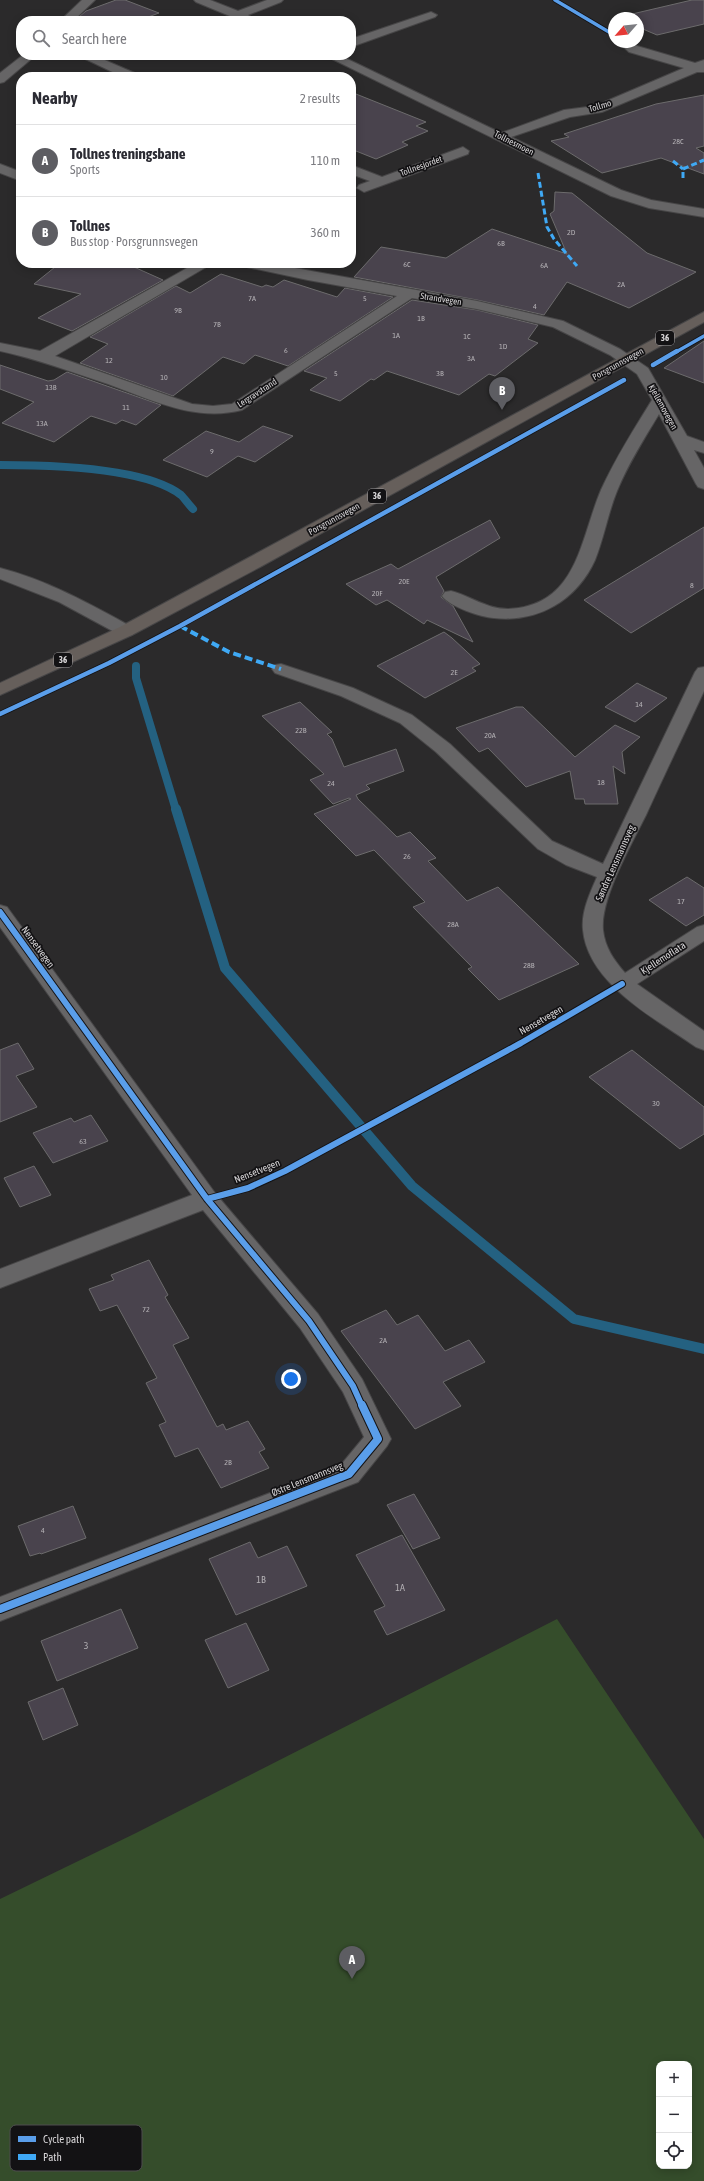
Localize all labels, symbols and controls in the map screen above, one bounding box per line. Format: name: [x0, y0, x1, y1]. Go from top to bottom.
north arrow: [608, 12, 644, 48]
search box: [16, 16, 356, 60]
icon: search: [30, 27, 52, 49]
text: Search here: [62, 30, 127, 47]
text: Nearby: [32, 88, 78, 108]
text: 2 results: [300, 91, 340, 106]
street label: Tollmo: [588, 98, 612, 114]
street label: Tollnesmoen: [492, 129, 536, 157]
house number: 28C: [672, 137, 684, 146]
text: Tollnes treningsbane: [70, 145, 186, 162]
text: A: [42, 153, 48, 168]
text: 110 m: [311, 153, 340, 168]
street label: Tollnesjordet: [399, 154, 444, 178]
text: Sports: [70, 162, 100, 177]
text: Tollnes: [70, 217, 110, 234]
text: B: [42, 225, 48, 240]
text: 360 m: [311, 225, 340, 240]
house number: 2D: [567, 228, 576, 237]
text: Bus stop · Porsgrunnsvegen: [70, 234, 198, 249]
house number: 6B: [497, 239, 505, 248]
house number: 6C: [403, 260, 411, 269]
house number: 6A: [540, 261, 548, 270]
house number: 2A: [617, 280, 625, 289]
street label: Strandvegen: [420, 291, 462, 307]
house number: 7A: [248, 294, 256, 303]
house number: 5: [363, 294, 367, 303]
house number: 4: [533, 302, 537, 311]
house number: 9B: [174, 306, 182, 315]
house number: 1B: [417, 314, 425, 323]
house number: 7B: [213, 320, 221, 329]
house number: 1A: [392, 331, 400, 340]
road number: 36: [656, 331, 674, 345]
house number: 1C: [463, 332, 471, 341]
house number: 1D: [499, 342, 508, 351]
house number: 6: [284, 346, 288, 355]
street label: Porsgrunnsvegen: [591, 346, 645, 382]
house number: 3A: [467, 354, 475, 363]
house number: 12: [105, 356, 113, 365]
house number: 5: [334, 369, 338, 378]
house number: 3B: [436, 369, 444, 378]
house number: 10: [160, 373, 168, 382]
street label: Lergravstrand: [235, 376, 279, 410]
pin: B: [489, 377, 515, 410]
house number: 13B: [45, 383, 57, 392]
street label: Kjellemovegen: [647, 383, 679, 431]
house number: 11: [122, 403, 130, 412]
house number: 13A: [36, 419, 48, 428]
house number: 9: [210, 447, 214, 456]
road number: 36: [368, 489, 386, 503]
street label: Porsgrunnsvegen: [307, 501, 361, 537]
house number: 20E: [399, 577, 410, 586]
house number: 8: [690, 581, 694, 590]
house number: 20F: [372, 589, 383, 598]
road number: 36: [54, 653, 72, 667]
house number: 2E: [450, 668, 458, 677]
house number: 14: [635, 700, 643, 709]
house number: 22B: [295, 726, 307, 735]
house number: 20A: [484, 731, 496, 740]
house number: 18: [597, 778, 605, 787]
house number: 24: [327, 779, 335, 788]
street label: Søndre Lensmannsveg: [593, 823, 637, 903]
house number: 26: [403, 852, 411, 861]
house number: 17: [677, 897, 685, 906]
house number: 28A: [447, 920, 459, 929]
street label: Nensetvegen: [19, 924, 57, 970]
street label: Kjellemoflata: [639, 939, 688, 976]
house number: 28B: [523, 961, 535, 970]
street label: Nensetvegen: [517, 1003, 565, 1037]
house number: 30: [652, 1099, 660, 1108]
house number: 63: [79, 1137, 87, 1146]
street label: Nensetvegen: [233, 1157, 282, 1185]
house number: 72: [142, 1305, 150, 1314]
house number: 2A: [379, 1336, 387, 1345]
your location: [281, 1369, 301, 1389]
house number: 2B: [224, 1458, 232, 1467]
street label: Østre Lensmannsveg: [270, 1459, 345, 1498]
house number: 4: [41, 1526, 45, 1535]
house number: 1B: [256, 1574, 266, 1585]
house number: 1A: [395, 1582, 405, 1593]
house number: 3: [84, 1640, 89, 1651]
pin: A: [339, 1946, 365, 1979]
map controls: [656, 2061, 692, 2169]
button: +: [656, 2061, 692, 2097]
button: −: [656, 2097, 692, 2133]
legend: [10, 2125, 142, 2171]
text: Cycle path: [43, 2133, 85, 2145]
button: locate: [656, 2133, 692, 2169]
text: Path: [43, 2151, 62, 2163]

